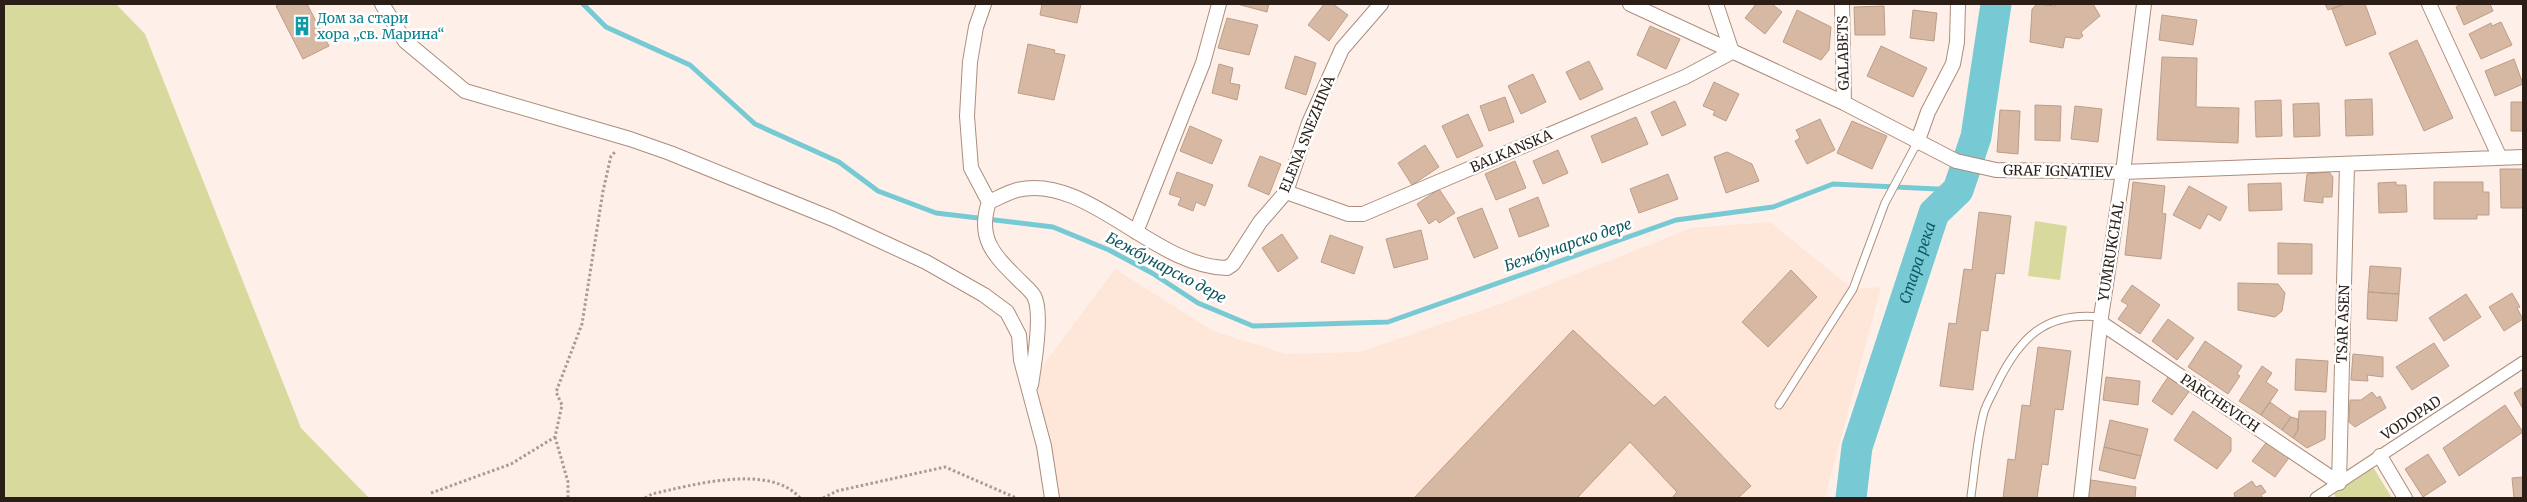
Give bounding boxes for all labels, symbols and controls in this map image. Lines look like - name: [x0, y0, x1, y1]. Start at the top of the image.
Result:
- place label: Дом за стари хора „св. Марина“: [317, 9, 445, 43]
- building icon: Дом за стари хора „св. Марина“: [291, 15, 313, 37]
- street label: GALABETS: [1833, 15, 1853, 91]
- street label: ELENA SNEZHINA: [1275, 73, 1339, 195]
- street label: BALKANSKA: [1467, 126, 1555, 176]
- street label: GRAF IGNATIEV: [2003, 161, 2114, 181]
- street label: YUMRUKCHAL: [2094, 199, 2128, 304]
- water label: Бежбунарско дере: [1502, 214, 1634, 275]
- water label: Стара река: [1895, 219, 1939, 306]
- water label: Бежбунарско дере: [1103, 228, 1230, 307]
- street label: TSAR ASEN: [2333, 284, 2353, 364]
- street label: PARCHEVICH: [2177, 370, 2263, 436]
- street label: VODOPAD: [2377, 392, 2445, 445]

